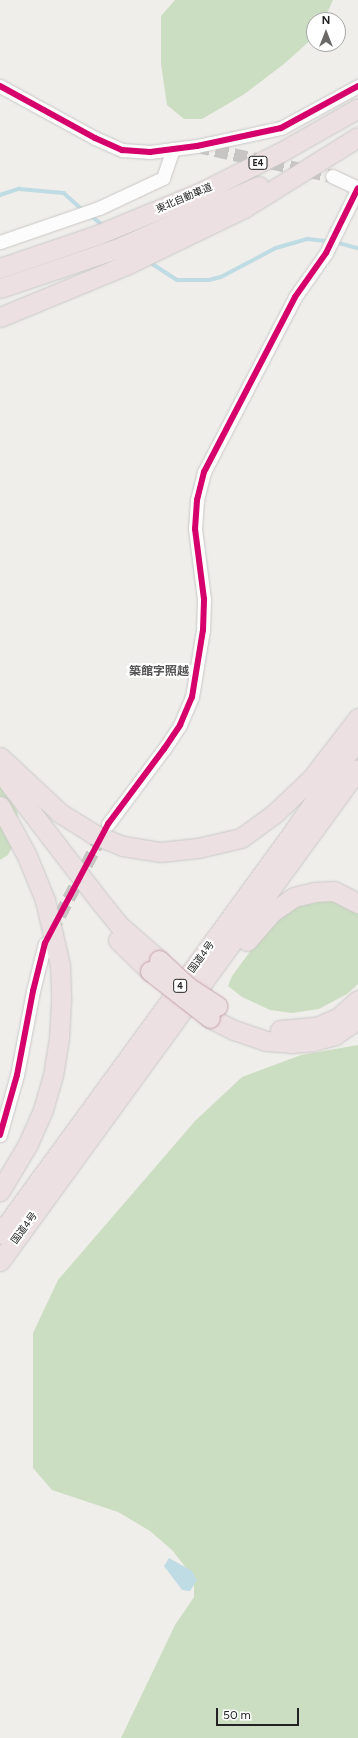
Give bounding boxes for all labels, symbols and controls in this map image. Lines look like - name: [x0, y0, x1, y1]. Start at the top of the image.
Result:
- north arrow: [306, 12, 346, 52]
- text: N: [322, 14, 330, 27]
- road number: E4: [248, 156, 268, 170]
- street label: 東北自動車道: [154, 181, 214, 215]
- district label: 築館字照越: [129, 665, 189, 679]
- street label: 国道4号: [186, 939, 216, 975]
- road number: 4: [173, 979, 187, 993]
- street label: 国道4号: [9, 1210, 39, 1246]
- scale bar: [218, 1700, 301, 1726]
- text: 50 m: [223, 1708, 251, 1722]

